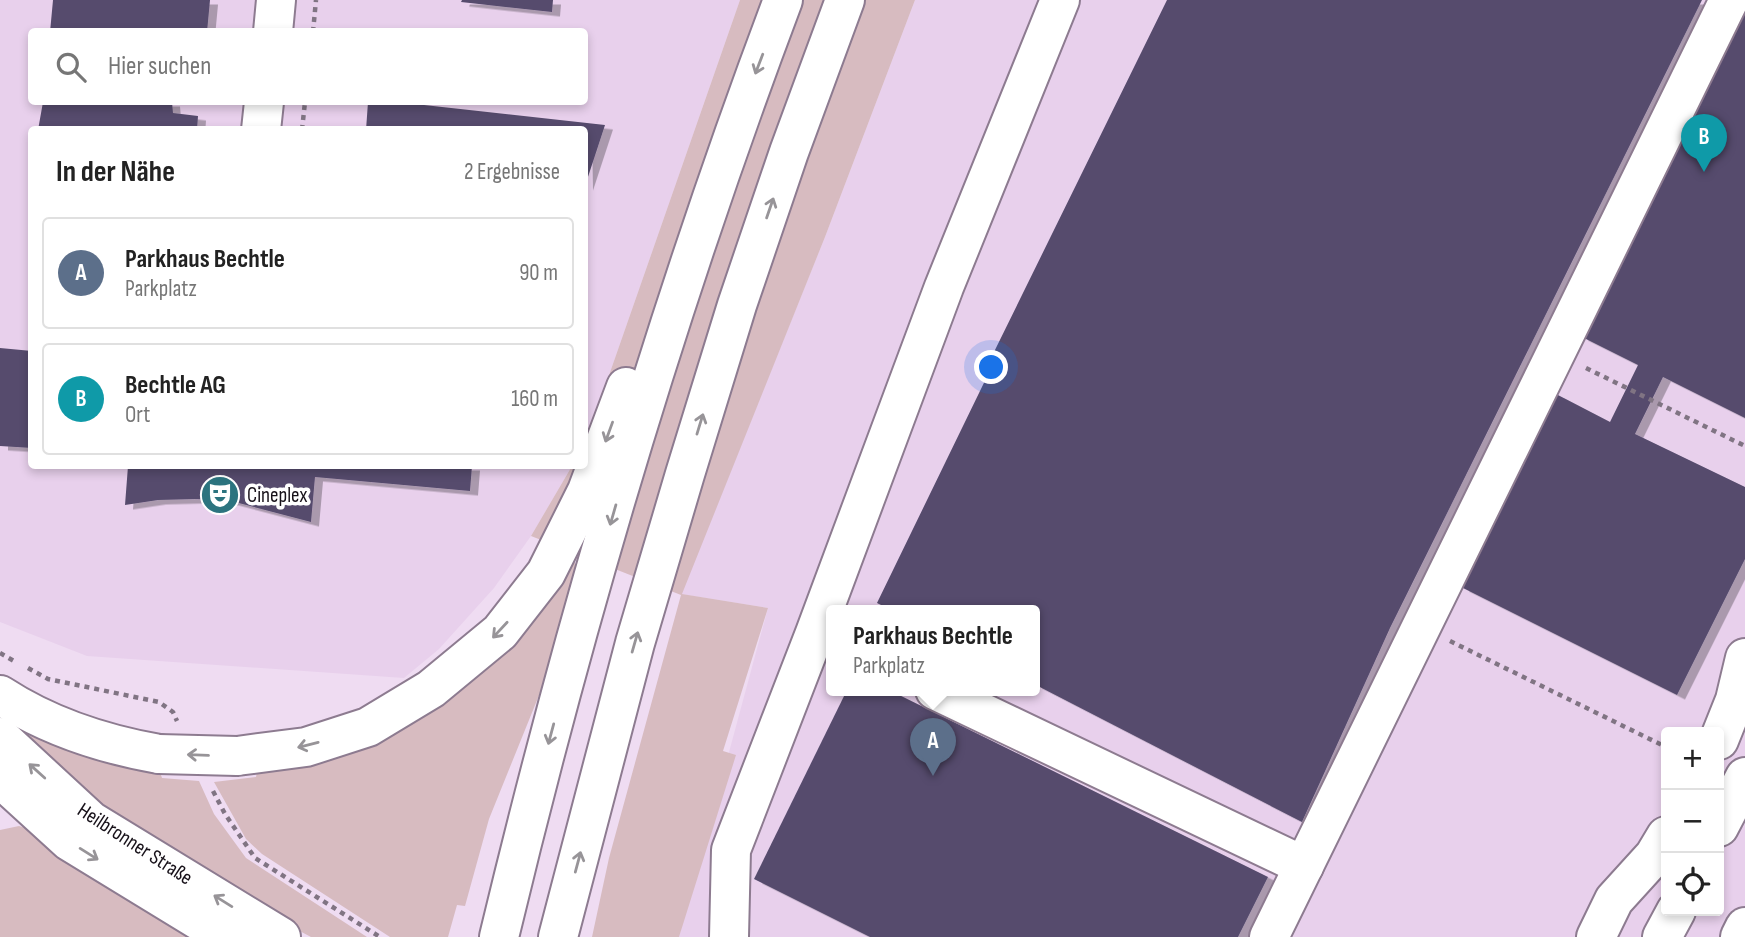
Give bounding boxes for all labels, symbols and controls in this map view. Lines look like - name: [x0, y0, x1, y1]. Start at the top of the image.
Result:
- search box: [28, 28, 588, 105]
- icon: search: [52, 48, 90, 86]
- text: Hier suchen: [108, 51, 211, 82]
- one-way arrow: [752, 52, 765, 74]
- pin: B: [1681, 114, 1727, 172]
- text: In der Nähe: [56, 154, 175, 190]
- text: 2 Ergebnisse: [464, 158, 560, 186]
- one-way arrow: [765, 197, 777, 219]
- text: Parkhaus Bechtle: [125, 244, 285, 275]
- text: A: [76, 259, 86, 287]
- text: 90 m: [519, 259, 558, 287]
- text: Parkplatz: [125, 275, 197, 303]
- your location: [974, 350, 1008, 384]
- text: Bechtle AG: [125, 370, 226, 401]
- text: B: [76, 385, 86, 413]
- text: 160 m: [511, 385, 558, 413]
- text: Ort: [125, 401, 150, 429]
- one-way arrow: [695, 413, 708, 435]
- one-way arrow: [602, 421, 614, 443]
- theatre icon: Cineplex: [199, 474, 241, 516]
- place label: Cineplex: [247, 483, 307, 508]
- one-way arrow: [605, 504, 618, 526]
- popup: [826, 605, 1040, 696]
- one-way arrow: [492, 621, 509, 638]
- text: Parkhaus Bechtle: [853, 621, 1013, 652]
- one-way arrow: [630, 631, 643, 653]
- text: Parkplatz: [853, 652, 925, 680]
- pin: A: [910, 718, 956, 776]
- one-way arrow: [544, 722, 557, 745]
- map controls: [1661, 727, 1724, 916]
- button: +: [1661, 727, 1724, 790]
- one-way arrow: [297, 739, 320, 752]
- one-way arrow: [187, 748, 210, 761]
- one-way arrow: [28, 763, 46, 779]
- button: −: [1661, 790, 1724, 853]
- street label: Heilbronner Straße: [73, 797, 197, 891]
- one-way arrow: [79, 847, 99, 861]
- one-way arrow: [572, 851, 585, 873]
- button: locate: [1661, 853, 1724, 916]
- one-way arrow: [213, 894, 233, 908]

